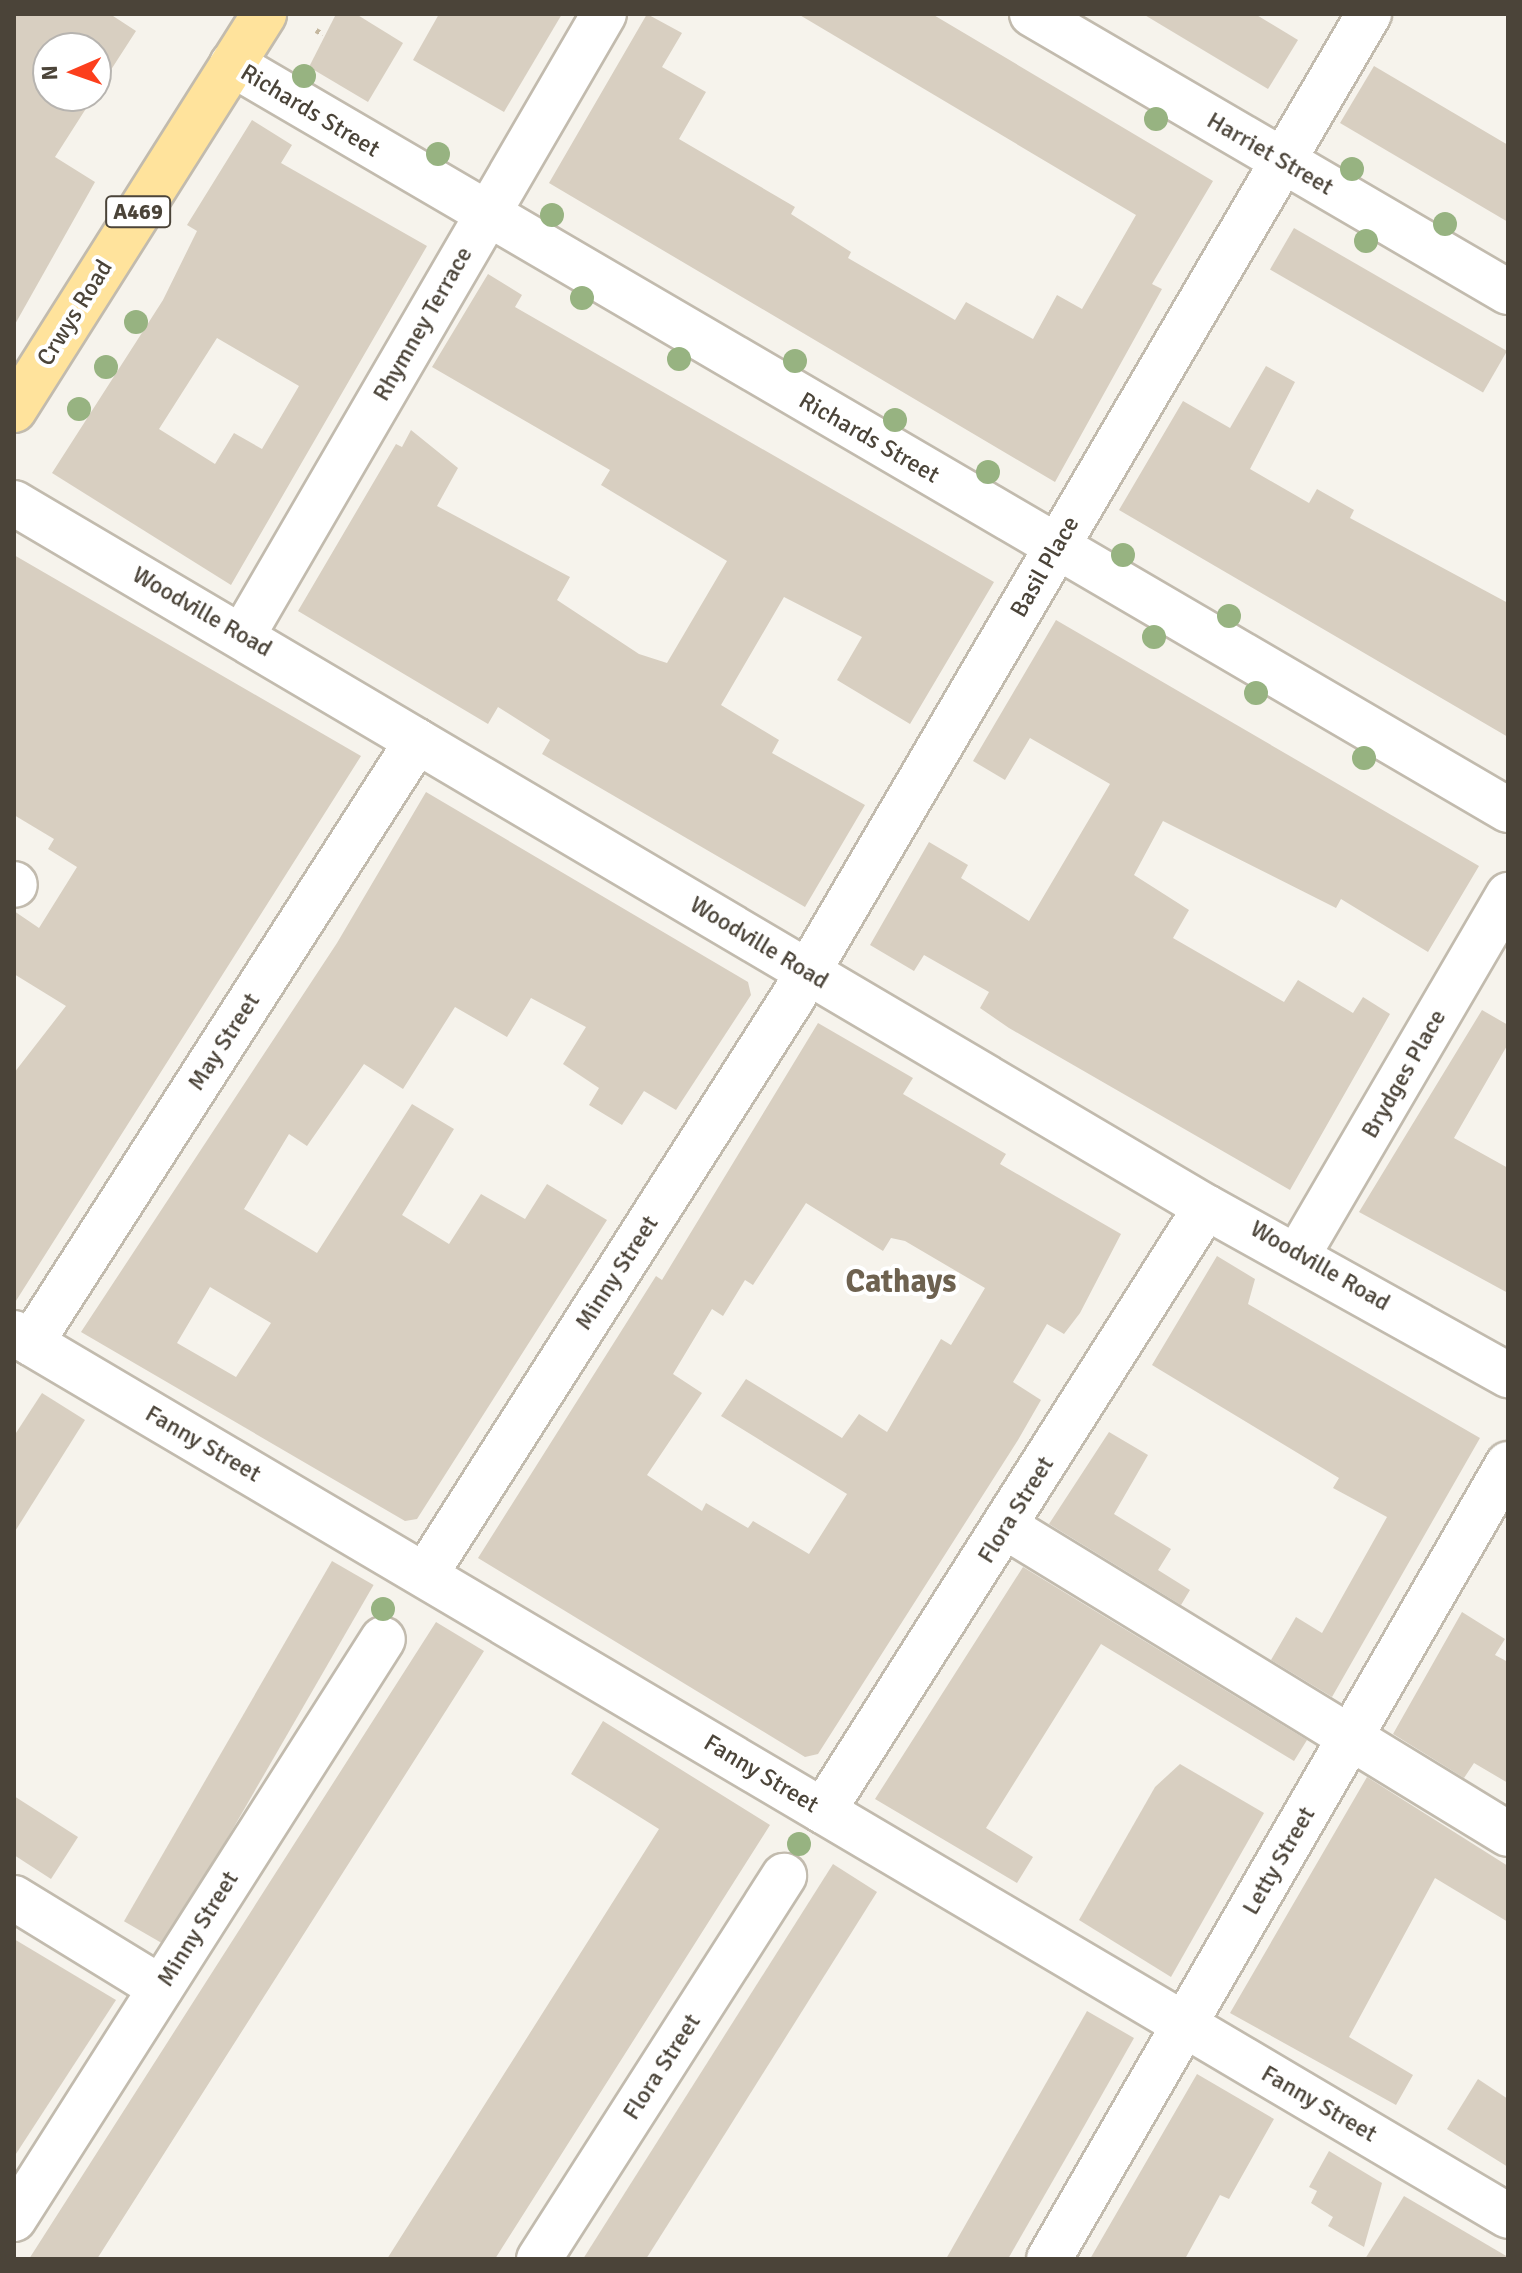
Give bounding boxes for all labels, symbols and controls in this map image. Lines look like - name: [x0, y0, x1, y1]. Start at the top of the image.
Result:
- north arrow: [32, 32, 112, 112]
- street label: Richards Street: [235, 58, 385, 164]
- text: N: [36, 65, 63, 81]
- street label: Harriet Street: [1202, 106, 1338, 202]
- road number: A469: [104, 194, 172, 230]
- street label: Rhymney Terrace: [367, 242, 479, 406]
- street label: Crwys Road: [31, 255, 119, 371]
- street label: Richards Street: [794, 386, 944, 490]
- street label: Basil Place: [1005, 511, 1085, 623]
- street label: Woodville Road: [127, 560, 277, 664]
- street label: Woodville Road: [685, 890, 833, 996]
- street label: May Street: [182, 988, 266, 1096]
- street label: Brydges Place: [1356, 1005, 1452, 1143]
- street label: Minny Street: [569, 1210, 665, 1336]
- street label: Woodville Road: [1245, 1214, 1395, 1318]
- district label: Cathays: [845, 1263, 957, 1301]
- street label: Fanny Street: [140, 1399, 266, 1489]
- street label: Flora Street: [972, 1451, 1060, 1569]
- street label: Fanny Street: [698, 1729, 824, 1819]
- street label: Letty Street: [1237, 1802, 1321, 1920]
- street label: Minny Street: [151, 1866, 245, 1992]
- street label: Flora Street: [617, 2009, 707, 2125]
- street label: Fanny Street: [1256, 2059, 1382, 2149]

